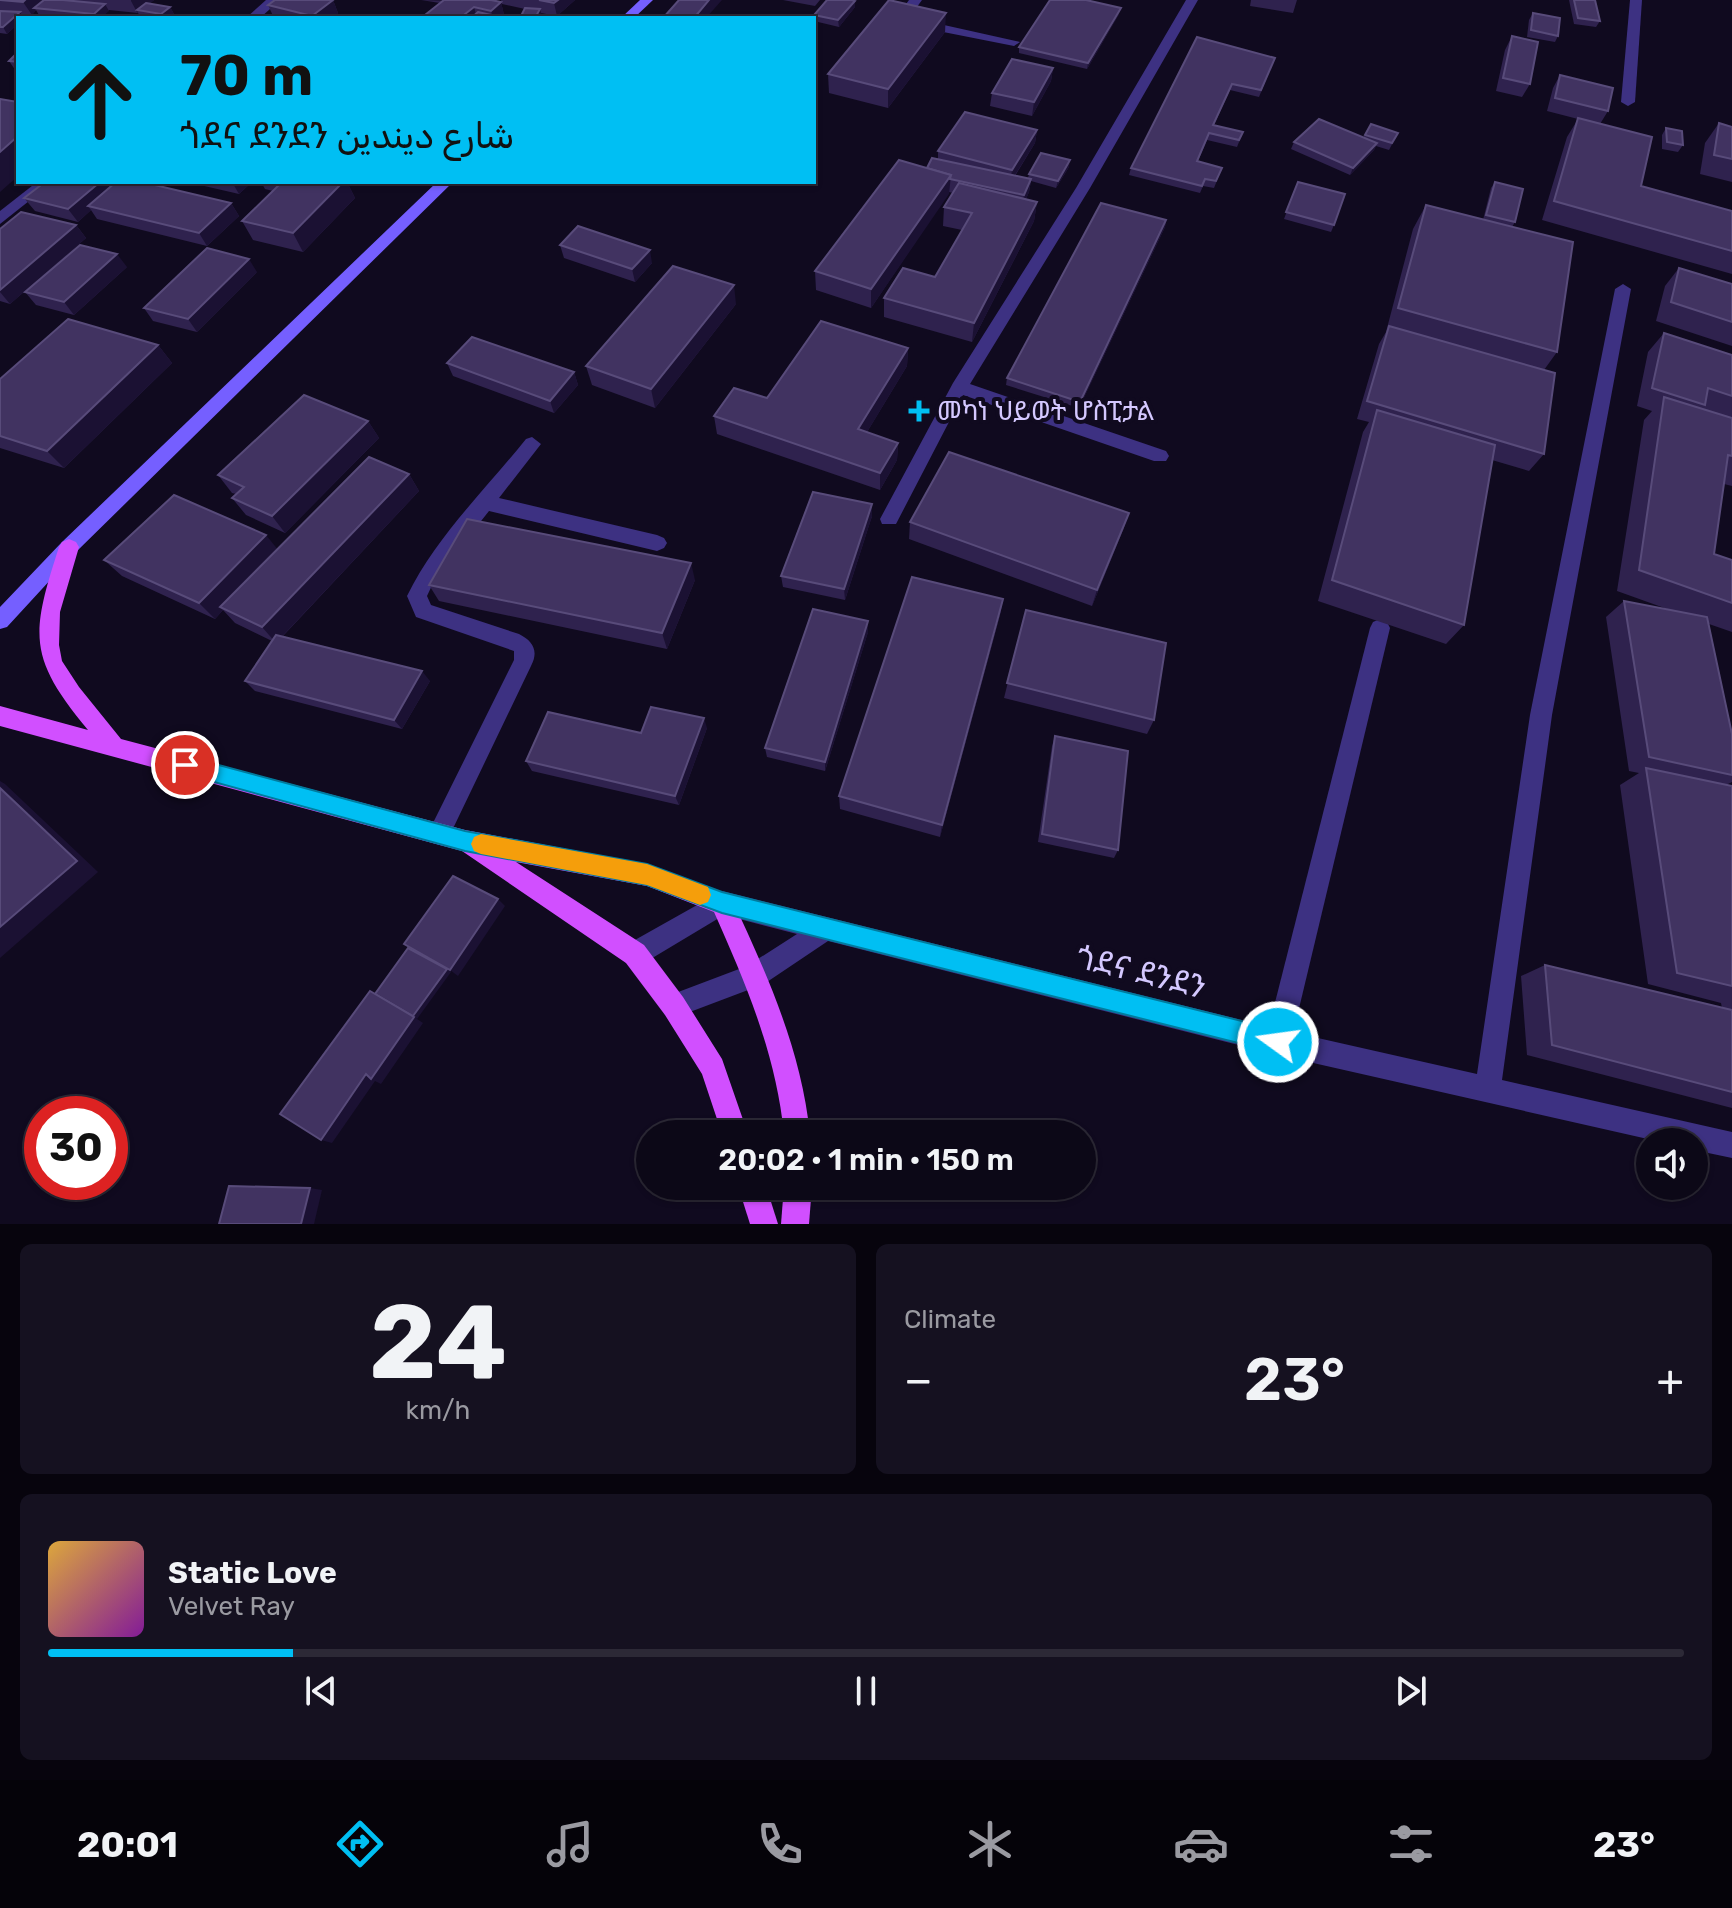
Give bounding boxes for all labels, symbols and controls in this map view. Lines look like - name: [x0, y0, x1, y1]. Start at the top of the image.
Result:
- text: 70 m: [180, 43, 313, 109]
- icon: ahead: [48, 48, 152, 152]
- text: ጎደና ደንደን شارع ديندين: [180, 114, 515, 157]
- place label: መካነ ህይወት ሆስፒታል: [937, 396, 1154, 427]
- marker: መካነ ህይወት ሆስፒታል: [908, 400, 930, 422]
- pin: [151, 731, 219, 799]
- icon: arrive: [163, 743, 207, 787]
- street label: ጎደና ደንደን: [1073, 938, 1209, 1006]
- position arrow: [1236, 1000, 1320, 1084]
- speed limit sign: 30: [24, 1096, 128, 1200]
- map controls: [1636, 1128, 1708, 1200]
- button: sound: [1636, 1128, 1708, 1200]
- text: 20:02 · 1 min · 150 m: [718, 1142, 1014, 1178]
- text: 24: [369, 1281, 507, 1404]
- text: Climate: [904, 1304, 996, 1335]
- text: 23°: [1244, 1344, 1345, 1415]
- text: −: [904, 1354, 933, 1406]
- text: +: [1657, 1354, 1684, 1406]
- text: km/h: [406, 1395, 470, 1426]
- text: Static Love: [168, 1555, 337, 1591]
- text: Velvet Ray: [168, 1591, 295, 1622]
- icon: previous: [299, 1669, 343, 1713]
- icon: pause: [844, 1669, 888, 1713]
- icon: next: [1389, 1669, 1433, 1713]
- icon: directions: [332, 1816, 388, 1872]
- icon: music: [542, 1816, 598, 1872]
- icon: phone: [752, 1816, 808, 1872]
- icon: climate: [962, 1816, 1018, 1872]
- icon: car: [1173, 1816, 1229, 1872]
- icon: filters: [1383, 1816, 1439, 1872]
- text: 20:01: [77, 1823, 178, 1866]
- text: 23°: [1593, 1823, 1655, 1866]

